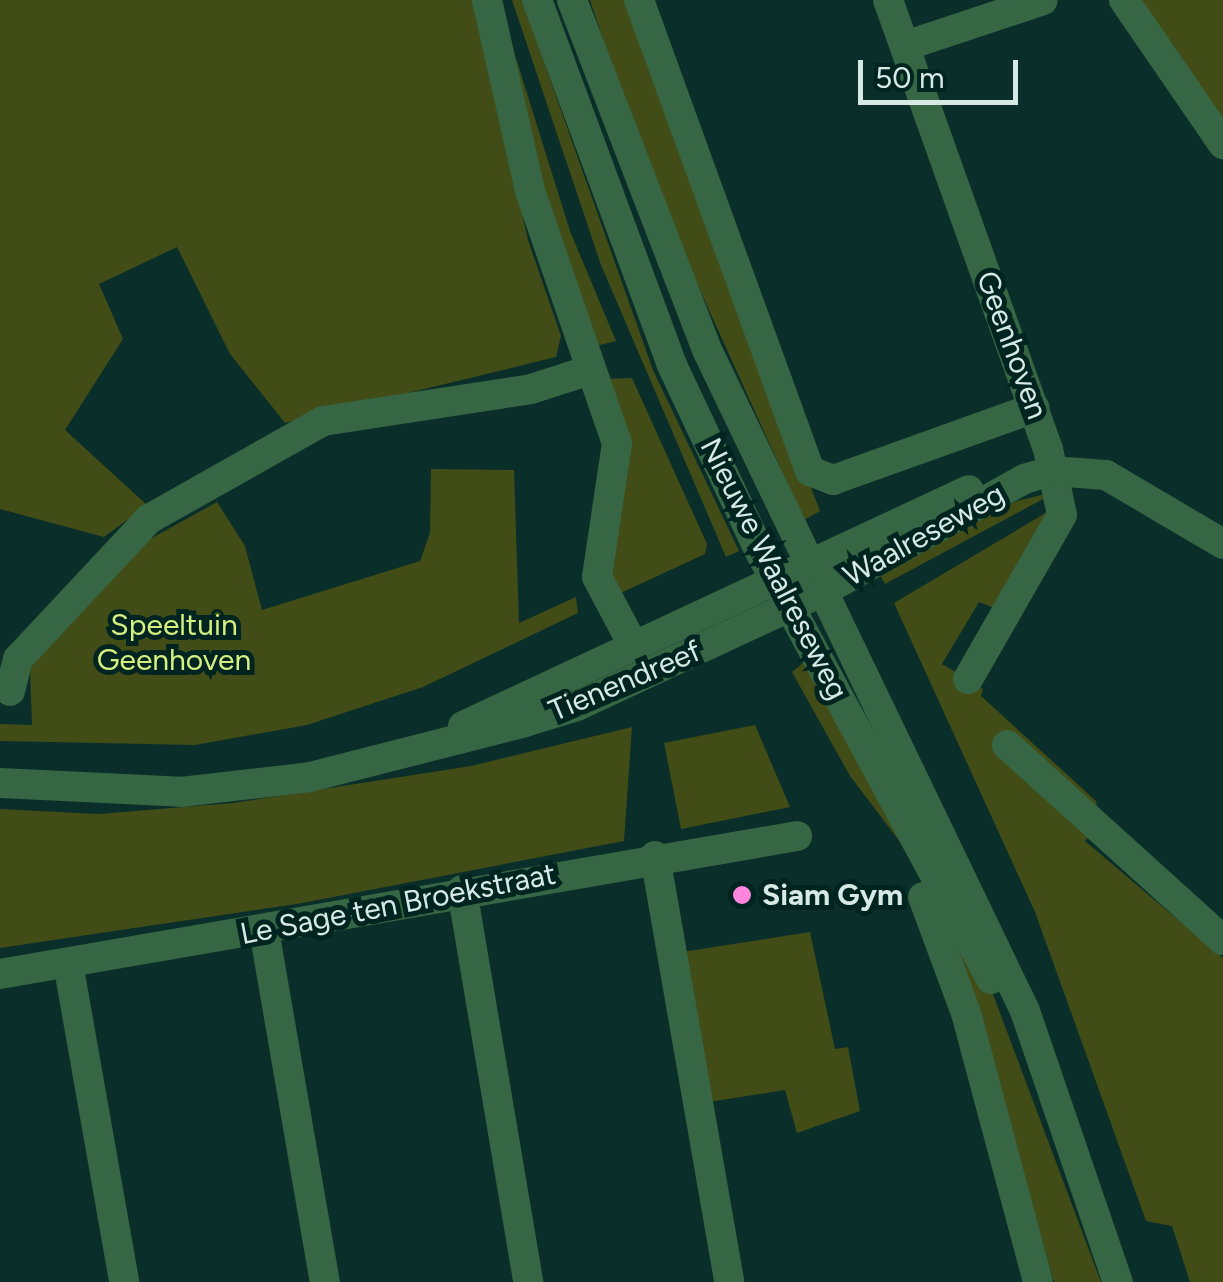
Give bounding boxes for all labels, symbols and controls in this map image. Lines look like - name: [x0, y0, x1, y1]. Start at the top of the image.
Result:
- scale bar: [863, 40, 1023, 102]
- text: 50 m: [875, 59, 944, 96]
- street label: Geenhoven: [969, 266, 1055, 424]
- street label: Nieuwe Waalreseweg: [692, 432, 856, 706]
- street label: Waalreseweg: [837, 476, 1011, 594]
- park label: Speeltuin Geenhoven: [97, 607, 251, 678]
- street label: Tienendreef: [544, 633, 706, 729]
- street label: Le Sage ten Broekstraat: [237, 856, 559, 952]
- place label: Siam Gym: [762, 877, 903, 913]
- marker: Siam Gym: [731, 884, 753, 906]

